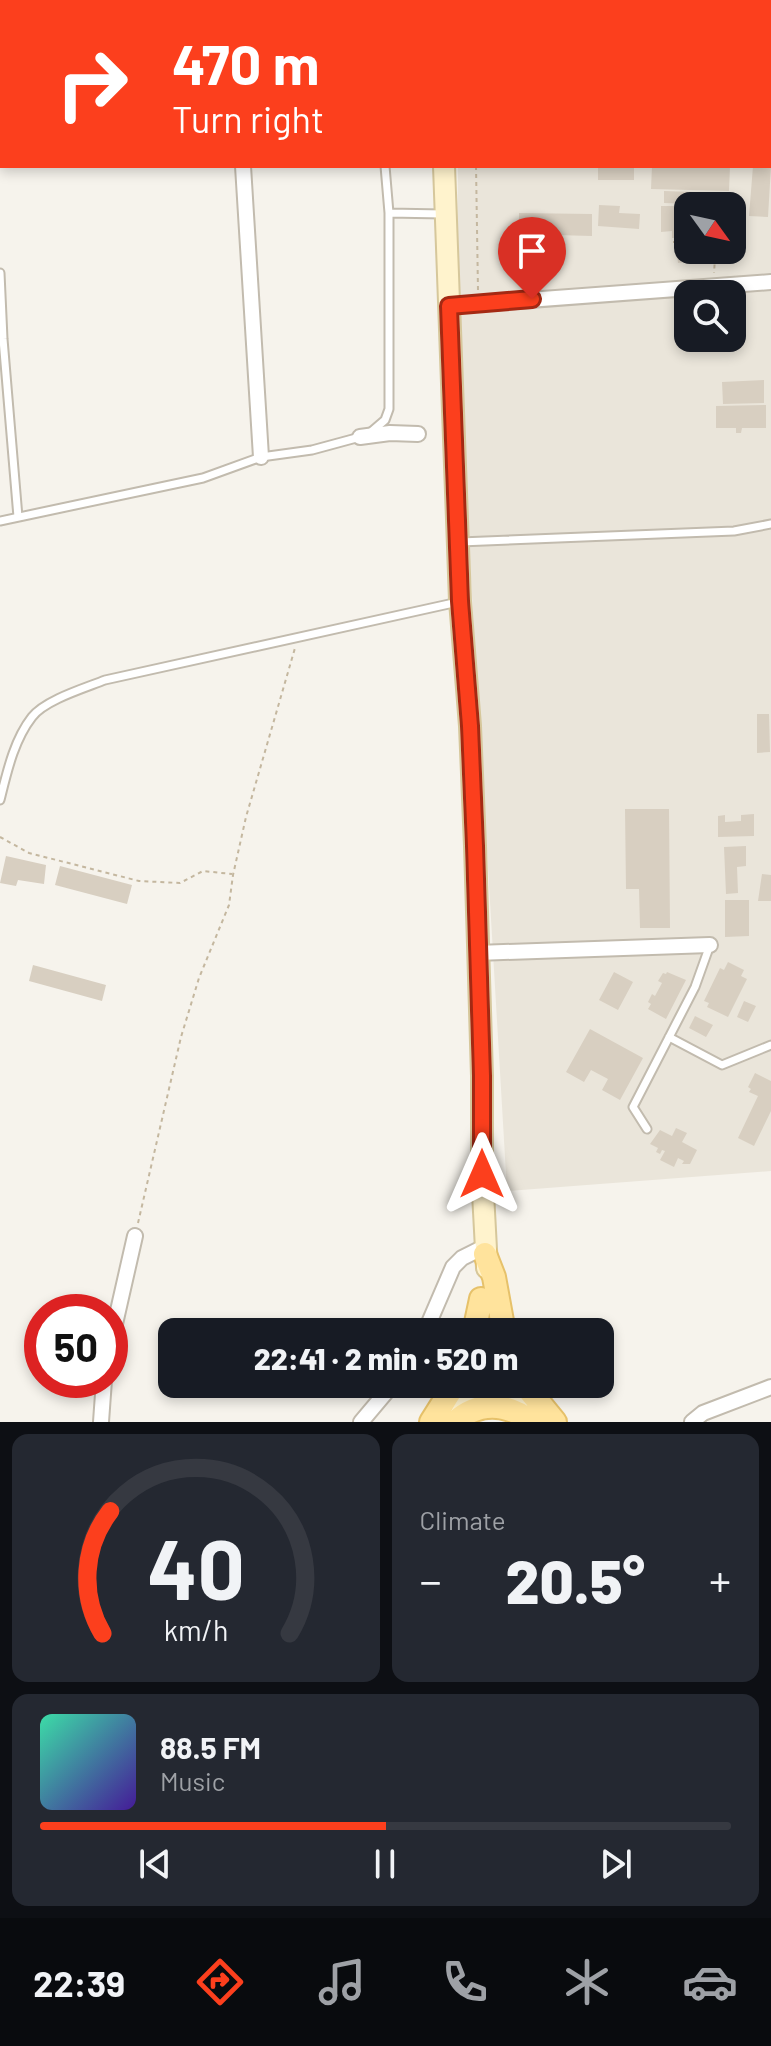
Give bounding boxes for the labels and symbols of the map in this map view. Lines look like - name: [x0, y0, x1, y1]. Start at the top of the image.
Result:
- north arrow: [674, 192, 746, 264]
- pin: [498, 217, 566, 299]
- position arrow: [440, 1132, 524, 1216]
- speed limit sign: 50: [24, 1294, 128, 1398]

